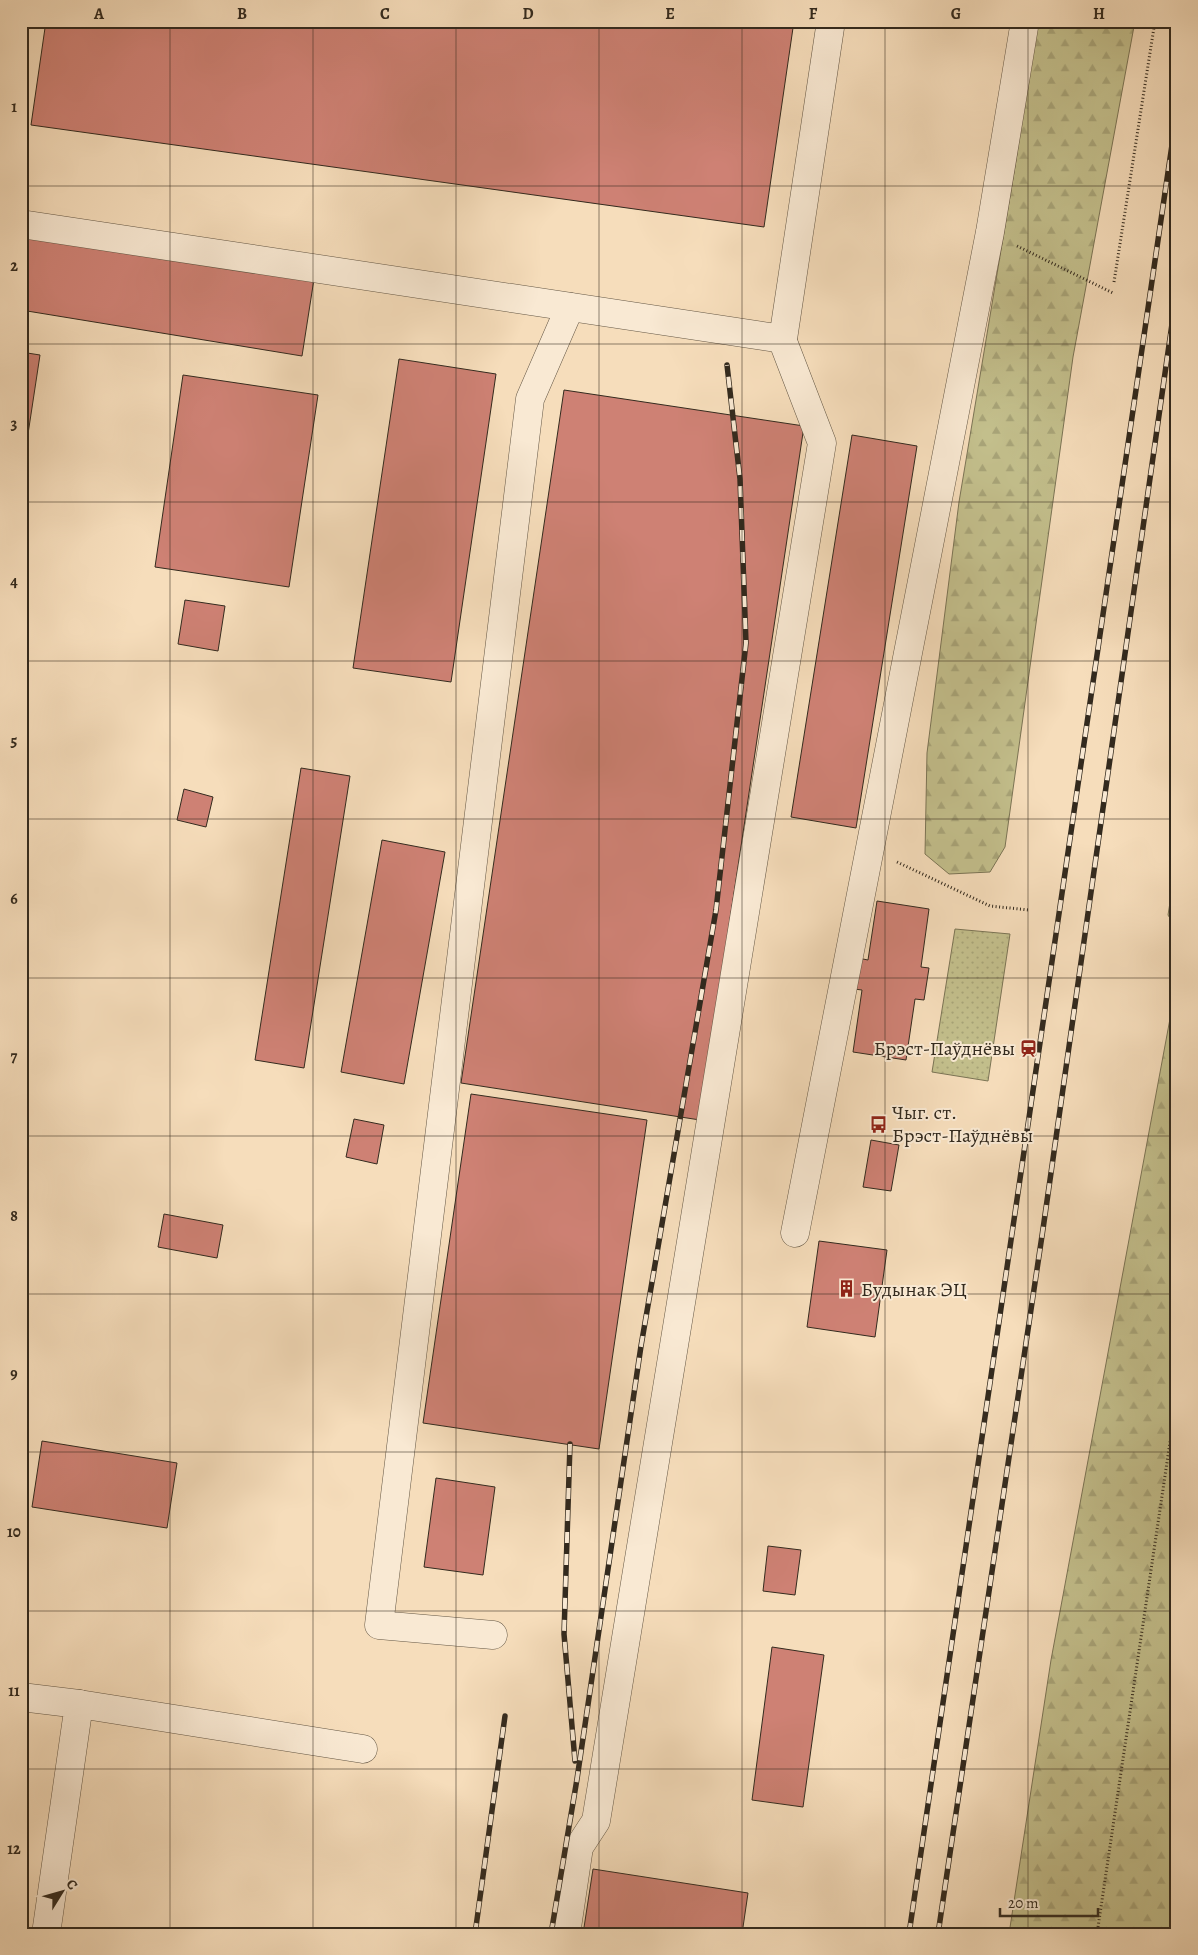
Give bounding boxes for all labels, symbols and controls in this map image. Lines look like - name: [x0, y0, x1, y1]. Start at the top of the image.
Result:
- text: A: [93, 3, 105, 25]
- text: B: [237, 3, 247, 25]
- text: C: [380, 3, 390, 25]
- text: D: [522, 3, 534, 25]
- text: E: [665, 3, 675, 25]
- text: F: [809, 3, 818, 25]
- text: G: [951, 3, 961, 25]
- text: H: [1093, 3, 1105, 25]
- text: 1: [11, 96, 17, 118]
- text: 2: [10, 255, 18, 277]
- text: 3: [11, 413, 18, 435]
- text: 4: [10, 571, 18, 593]
- text: 5: [11, 730, 18, 752]
- text: 6: [10, 888, 18, 910]
- place label: Брэст-Паўднёвы: [874, 1035, 1015, 1062]
- station icon: Брэст-Паўднёвы: [1019, 1038, 1039, 1058]
- text: 7: [11, 1046, 18, 1068]
- place label: Чыг. ст. Брэст-Паўднёвы: [892, 1099, 1033, 1149]
- bus stop icon: Чыг. ст. Брэст-Паўднёвы: [868, 1114, 888, 1134]
- text: 8: [10, 1205, 18, 1227]
- place label: Будынак ЭЦ: [861, 1276, 967, 1303]
- building icon: Будынак ЭЦ: [837, 1279, 857, 1299]
- text: 9: [10, 1363, 18, 1385]
- text: 10: [7, 1521, 21, 1543]
- text: 11: [8, 1680, 20, 1702]
- text: 12: [7, 1838, 21, 1860]
- north arrow: [38, 1868, 88, 1918]
- text: С: [62, 1875, 82, 1894]
- scale bar: [1000, 1885, 1098, 1917]
- text: 20 m: [1008, 1893, 1039, 1913]

